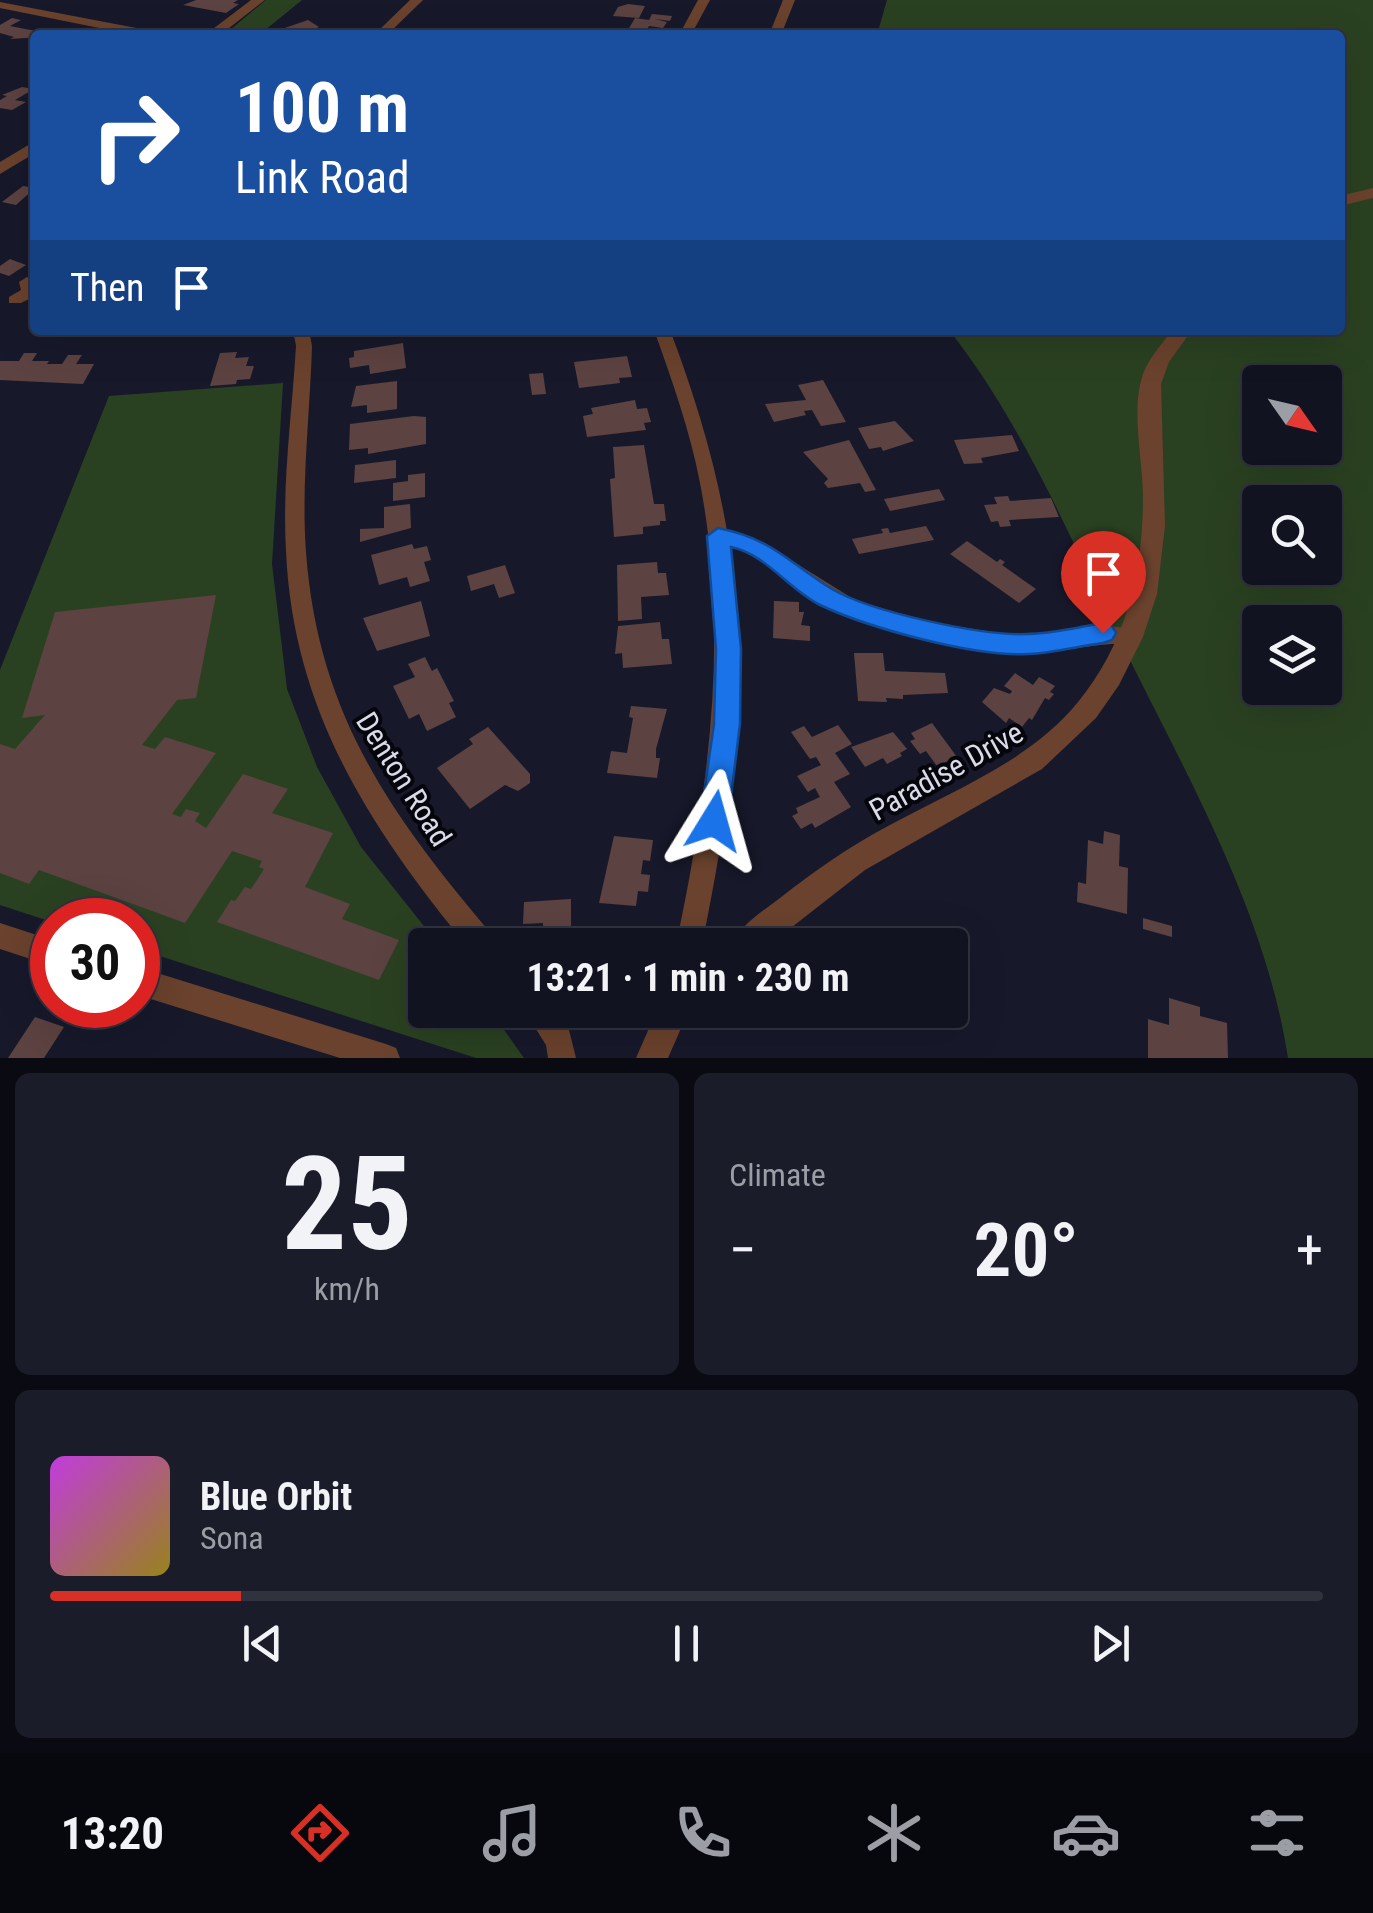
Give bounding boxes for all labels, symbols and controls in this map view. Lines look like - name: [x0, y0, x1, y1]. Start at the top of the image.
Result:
- text: 100 m: [235, 67, 409, 149]
- icon: right: [70, 70, 200, 200]
- text: Link Road: [235, 151, 410, 204]
- icon: arrive: [164, 260, 219, 315]
- text: Then: [70, 266, 144, 310]
- north arrow: [1242, 365, 1342, 465]
- map controls: [1242, 365, 1342, 705]
- button: search: [1242, 485, 1342, 585]
- pin: [1061, 531, 1146, 634]
- icon: arrive: [1076, 546, 1131, 601]
- button: layers: [1242, 605, 1342, 705]
- street label: Denton Road: [349, 706, 459, 852]
- street label: Paradise Drive: [863, 714, 1029, 828]
- position arrow: [662, 769, 766, 873]
- speed limit sign: 30: [30, 898, 160, 1028]
- text: 13:21 · 1 min · 230 m: [527, 956, 849, 1000]
- text: 25: [281, 1128, 413, 1281]
- text: Climate: [729, 1156, 826, 1194]
- text: 20°: [974, 1206, 1079, 1294]
- text: −: [729, 1218, 757, 1282]
- text: +: [1296, 1218, 1323, 1282]
- text: km/h: [314, 1270, 380, 1308]
- text: Blue Orbit: [200, 1475, 352, 1519]
- text: Sona: [200, 1519, 263, 1557]
- icon: previous: [235, 1616, 290, 1671]
- icon: pause: [659, 1616, 714, 1671]
- icon: next: [1083, 1616, 1138, 1671]
- icon: directions: [285, 1798, 355, 1868]
- icon: music: [477, 1798, 547, 1868]
- icon: phone: [668, 1798, 738, 1868]
- icon: climate: [859, 1798, 929, 1868]
- icon: car: [1051, 1798, 1121, 1868]
- icon: filters: [1242, 1798, 1312, 1868]
- text: 13:20: [61, 1807, 164, 1860]

